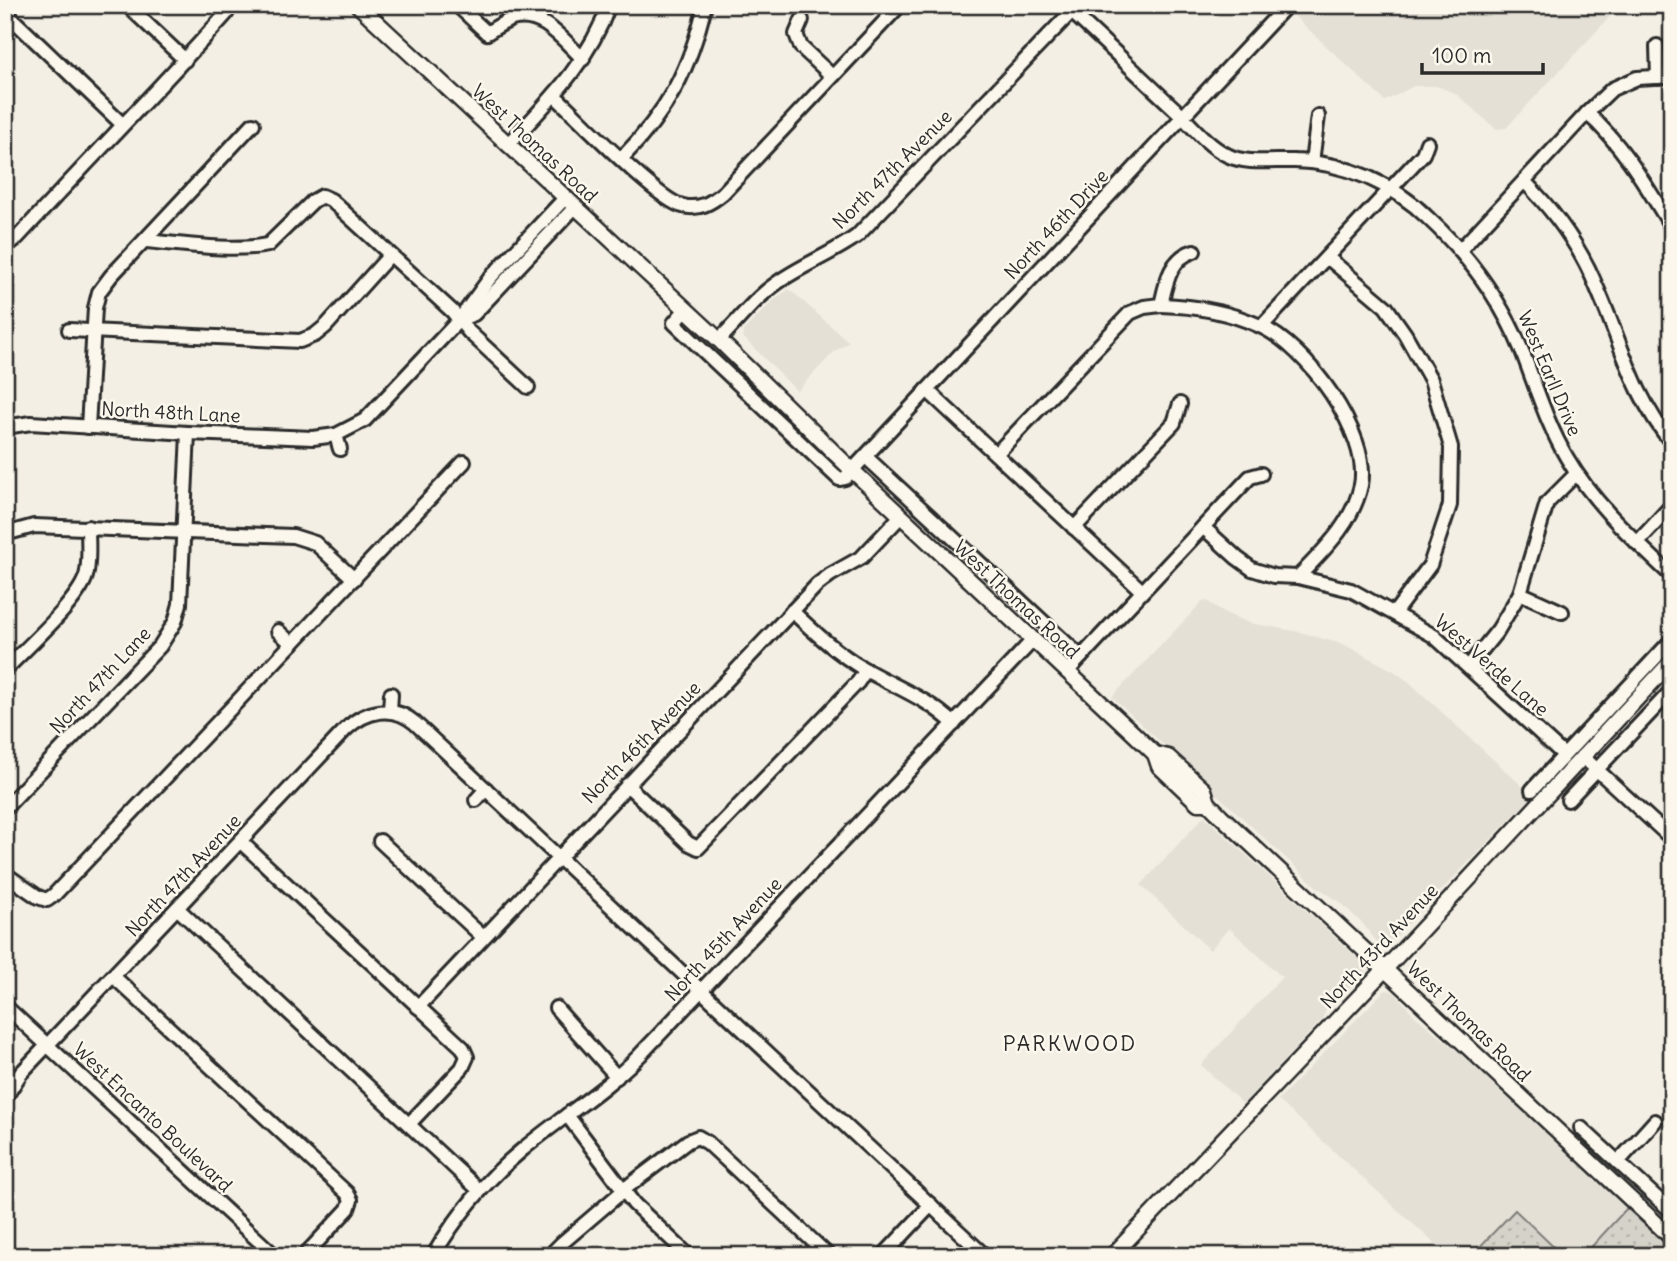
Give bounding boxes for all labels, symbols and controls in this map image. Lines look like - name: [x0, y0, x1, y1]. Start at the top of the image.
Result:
- scale bar: [1422, 32, 1542, 76]
- text: 100 m: [1432, 42, 1491, 69]
- street label: West Thomas Road: [467, 79, 603, 207]
- street label: North 47th Avenue: [827, 104, 957, 234]
- street label: North 46th Drive: [999, 164, 1113, 284]
- street label: West Earll Drive: [1513, 307, 1587, 439]
- street label: North 48th Lane: [101, 396, 241, 428]
- street label: West Thomas Road: [949, 535, 1085, 663]
- street label: West Verde Lane: [1430, 609, 1554, 721]
- street label: North 47th Lane: [44, 622, 156, 738]
- street label: North 46th Avenue: [577, 676, 705, 808]
- street label: North 47th Avenue: [120, 809, 246, 941]
- street label: North 45th Avenue: [659, 872, 787, 1006]
- street label: North 43rd Avenue: [1315, 879, 1443, 1013]
- street label: West Thomas Road: [1402, 956, 1536, 1086]
- district label: PARKWOOD: [1003, 1030, 1137, 1057]
- street label: West Encanto Boulevard: [69, 1037, 237, 1197]

